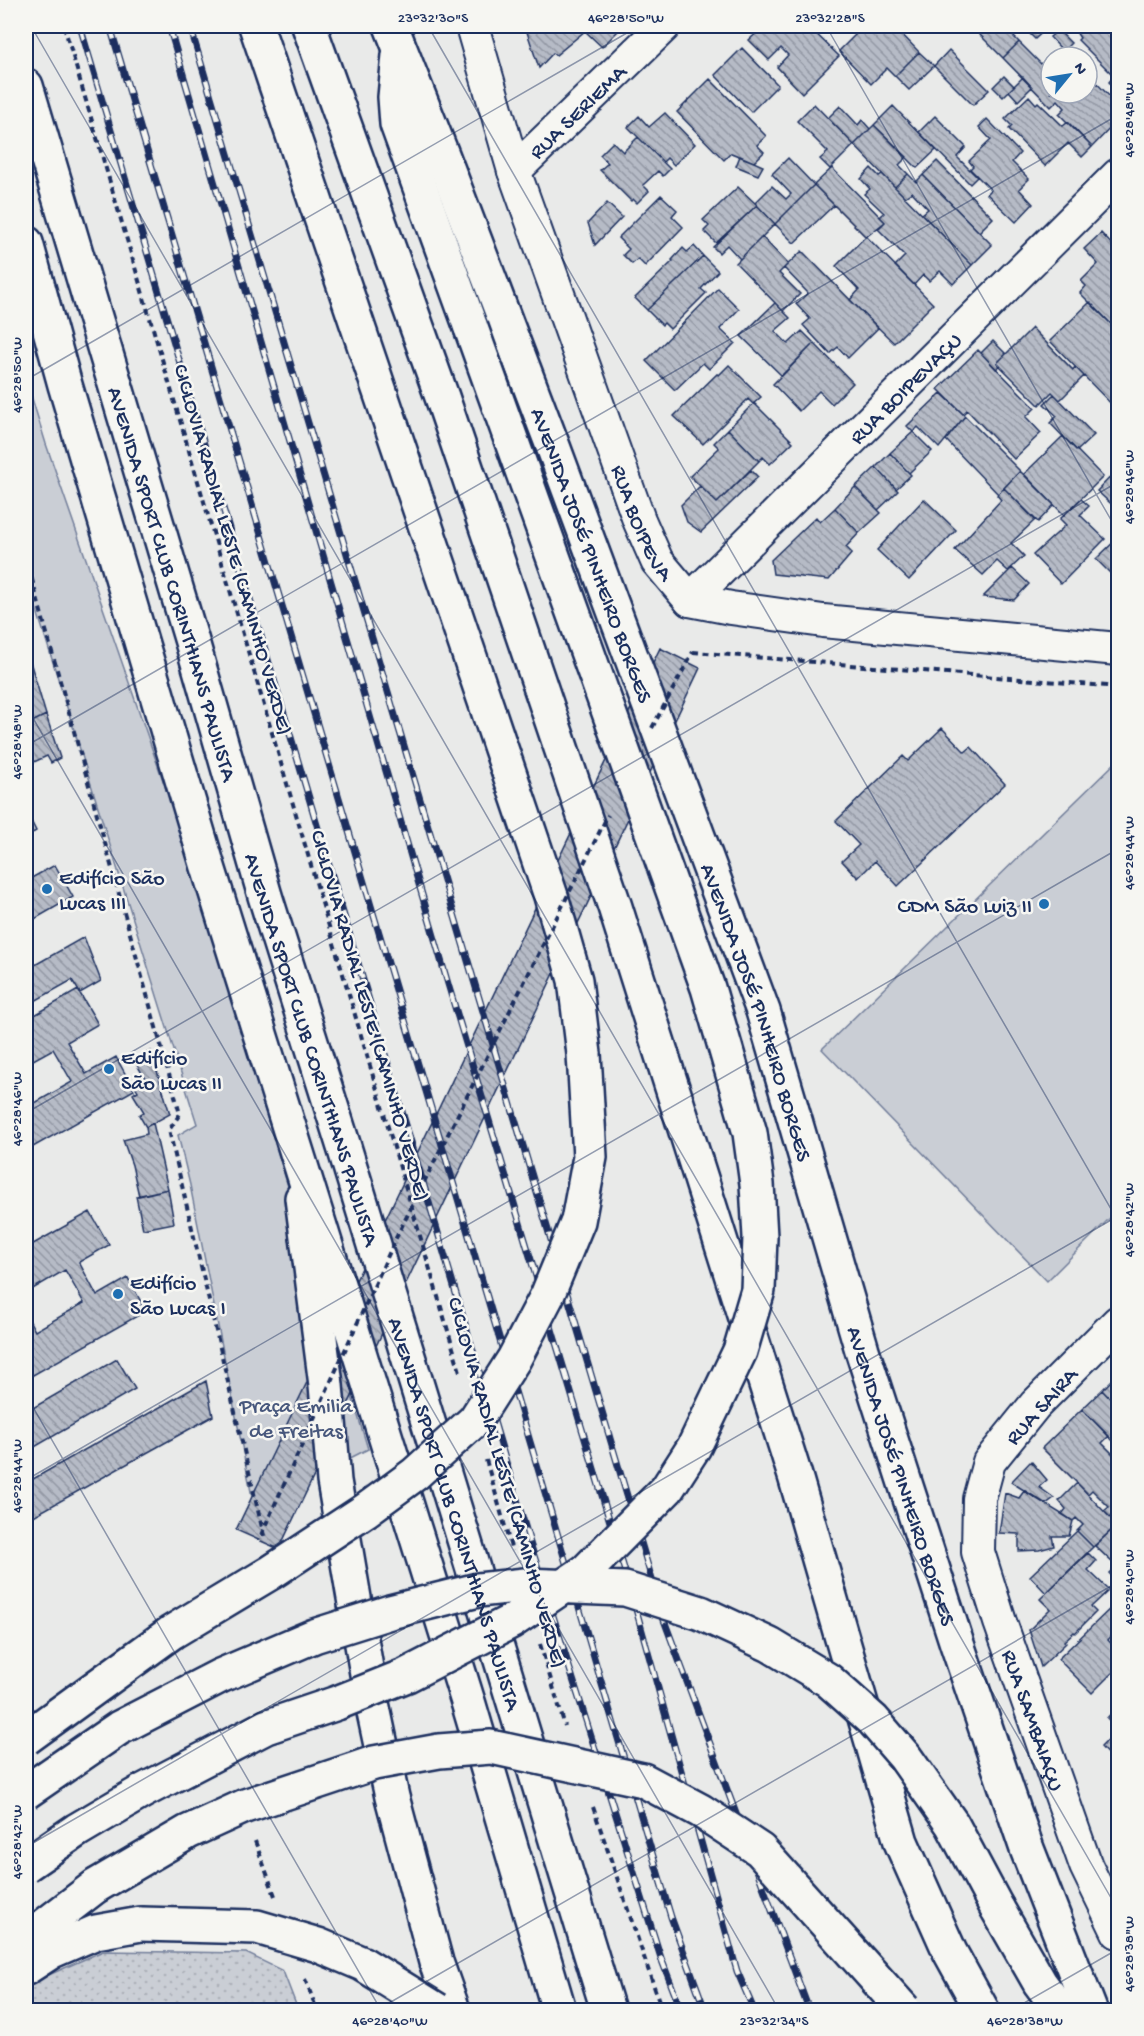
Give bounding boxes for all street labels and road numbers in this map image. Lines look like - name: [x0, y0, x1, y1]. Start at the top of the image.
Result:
- street label: RUA SERIEMA: [525, 60, 634, 166]
- street label: RUA BOIPEVAÇU: [845, 329, 969, 451]
- street label: CICLOVIA RADIAL LESTE (CAMINHO VERDE): [166, 362, 297, 739]
- street label: AVENIDA SPORT CLUB CORINTHIANS PAULISTA: [100, 385, 241, 786]
- street label: AVENIDA JOSÉ PINHEIRO BORGES: [523, 405, 656, 708]
- street label: RUA BOIPEVA: [603, 462, 678, 588]
- street label: CICLOVIA RADIAL LESTE (CAMINHO VERDE): [303, 828, 434, 1205]
- street label: AVENIDA SPORT CLUB CORINTHIANS PAULISTA: [236, 851, 383, 1251]
- street label: AVENIDA JOSÉ PINHEIRO BORGES: [692, 861, 815, 1166]
- street label: CICLOVIA RADIAL LESTE (CAMINHO VERDE): [440, 1295, 571, 1672]
- street label: AVENIDA SPORT CLUB CORINTHIANS PAULISTA: [380, 1315, 525, 1715]
- street label: AVENIDA JOSÉ PINHEIRO BORGES: [839, 1324, 959, 1630]
- street label: RUA SAIRA: [1001, 1363, 1085, 1452]
- street label: RUA SAMBAIAÇU: [994, 1647, 1068, 1795]

